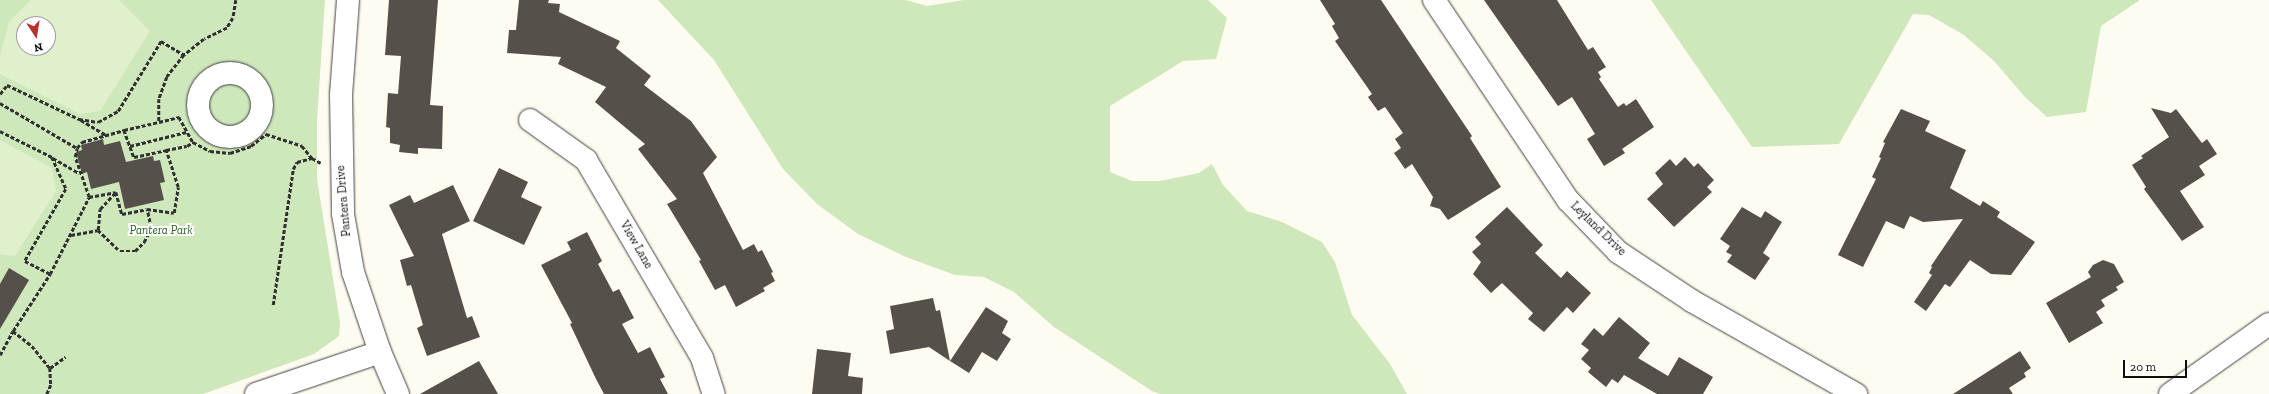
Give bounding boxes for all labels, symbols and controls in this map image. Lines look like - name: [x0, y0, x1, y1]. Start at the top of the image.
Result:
- north arrow: [16, 16, 56, 56]
- text: N: [33, 40, 44, 54]
- street label: Pantera Drive: [334, 165, 354, 237]
- street label: Leyland Drive: [1567, 199, 1629, 259]
- street label: View Lane: [616, 218, 656, 272]
- park label: Pantera Park: [129, 224, 193, 238]
- scale bar: [2125, 352, 2189, 378]
- text: 20 m: [2130, 360, 2156, 374]

